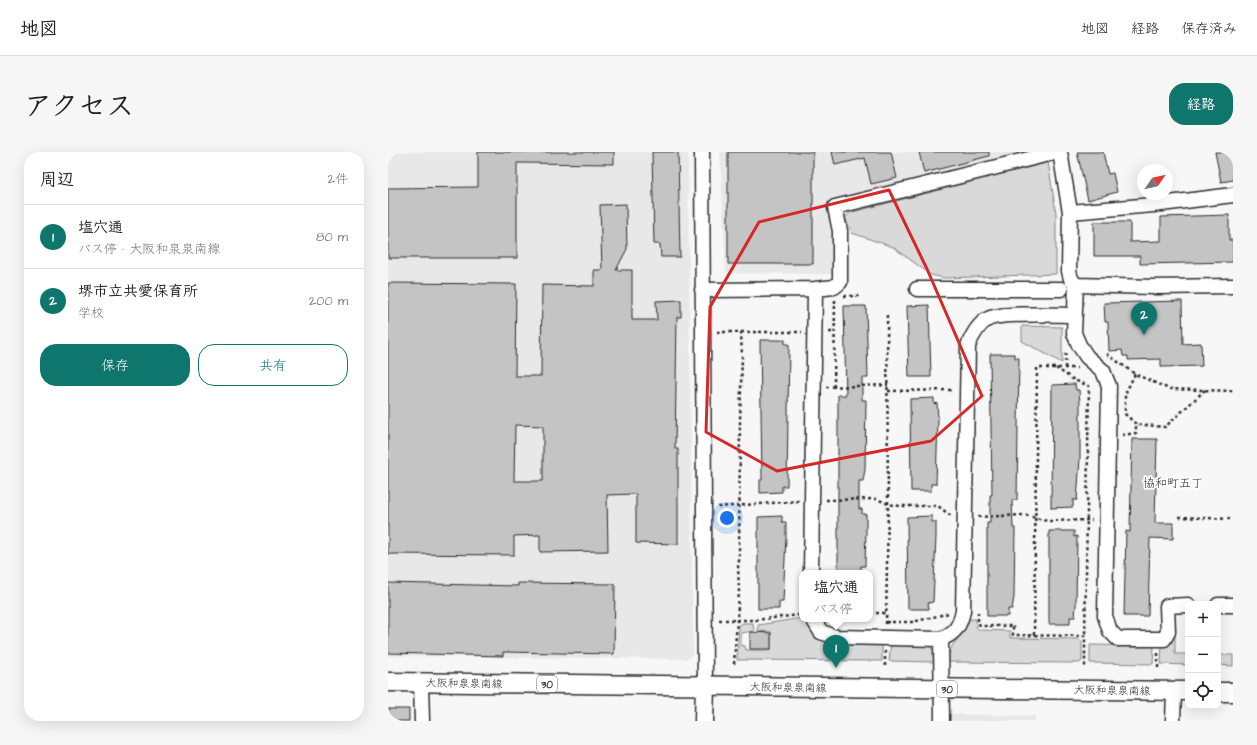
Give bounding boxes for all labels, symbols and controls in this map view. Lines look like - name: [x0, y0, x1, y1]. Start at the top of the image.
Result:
- text: 地図: [20, 16, 58, 43]
- text: 地図: [1081, 19, 1109, 39]
- text: 経路: [1131, 19, 1159, 39]
- text: 保存済み: [1181, 19, 1237, 39]
- button: 経路: [1169, 83, 1233, 125]
- text: アクセス: [24, 87, 134, 126]
- north arrow: [1137, 164, 1173, 200]
- text: 周辺: [40, 168, 74, 192]
- text: 2件: [328, 170, 348, 188]
- text: 塩穴通: [78, 217, 123, 238]
- text: 1: [52, 228, 54, 246]
- text: 80 m: [316, 228, 348, 246]
- text: バス停 · 大阪和泉泉南線: [78, 240, 220, 258]
- text: 堺市立共愛保育所: [78, 281, 198, 302]
- text: 2: [49, 292, 57, 310]
- text: 200 m: [309, 292, 348, 310]
- pin: 2: [1131, 302, 1157, 335]
- text: 学校: [78, 304, 104, 322]
- button: 保存: [40, 344, 190, 386]
- button: 共有: [198, 344, 348, 386]
- district label: 協和町五丁: [1143, 475, 1203, 492]
- your location: [717, 508, 737, 528]
- popup: [799, 570, 873, 622]
- text: 塩穴通: [813, 577, 859, 598]
- text: バス停: [813, 600, 853, 618]
- map controls: [1185, 601, 1221, 709]
- button: +: [1185, 601, 1221, 637]
- pin: 1: [823, 635, 849, 668]
- button: −: [1185, 637, 1221, 673]
- button: locate: [1185, 673, 1221, 709]
- street label: 大阪和泉泉南線: [425, 675, 503, 692]
- road number: 30: [537, 676, 557, 692]
- street label: 大阪和泉泉南線: [749, 679, 827, 696]
- road number: 30: [937, 681, 957, 697]
- street label: 大阪和泉泉南線: [1073, 682, 1151, 699]

